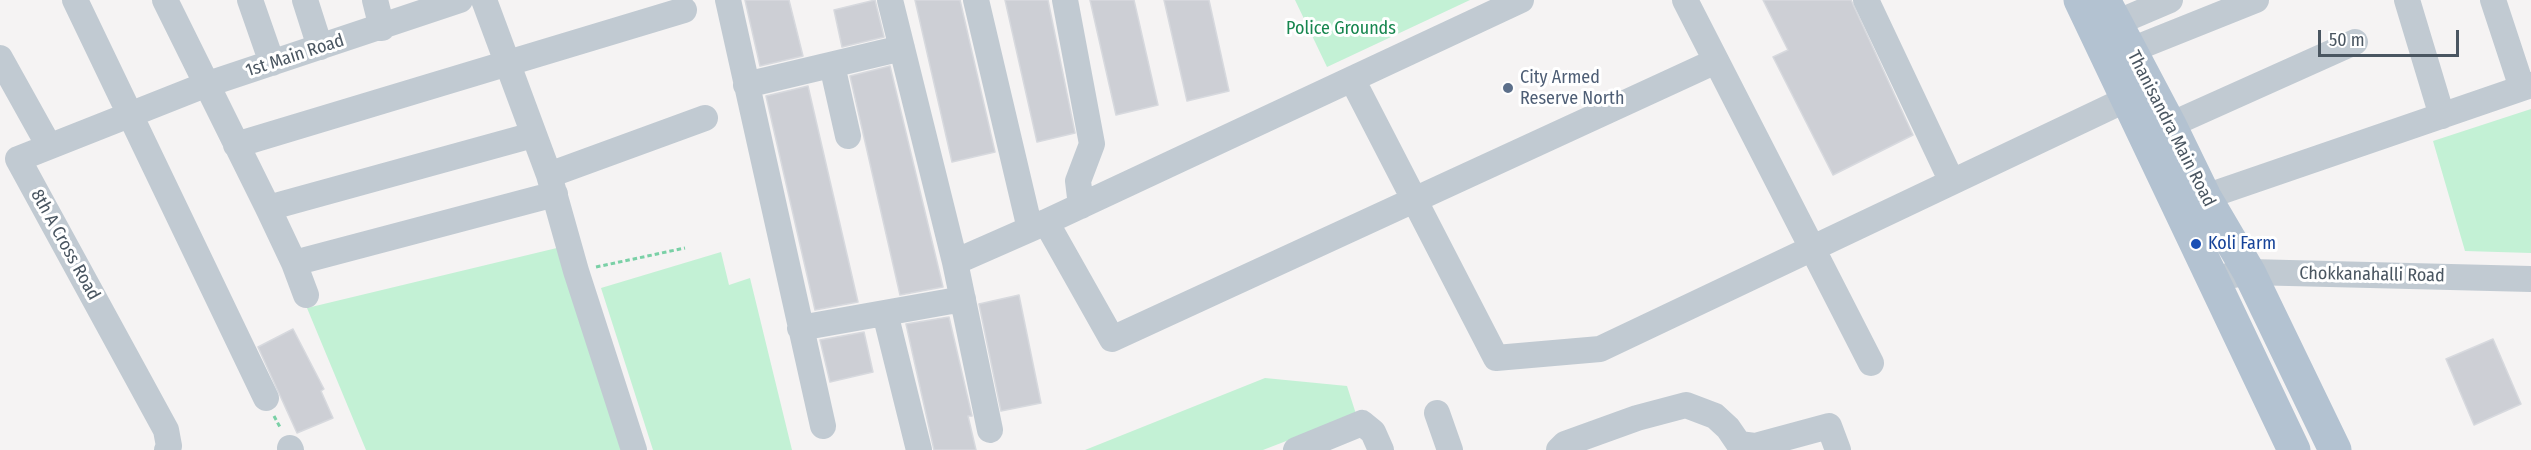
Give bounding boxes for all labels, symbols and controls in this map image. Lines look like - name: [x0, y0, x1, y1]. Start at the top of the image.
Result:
- park label: Police Grounds: [1286, 18, 1396, 40]
- scale bar: [2321, 18, 2462, 56]
- text: 50 m: [2329, 29, 2365, 51]
- street label: 1st Main Road: [243, 30, 347, 82]
- street label: Thanisandra Main Road: [2122, 47, 2220, 211]
- place label: City Armed Reserve North: [1520, 67, 1624, 110]
- marker: City Armed Reserve North: [1501, 81, 1515, 95]
- street label: 8th A Cross Road: [26, 186, 104, 304]
- place label: Koli Farm: [2208, 233, 2276, 255]
- marker: Koli Farm: [2189, 237, 2203, 251]
- street label: Chokkanahalli Road: [2299, 263, 2445, 287]

